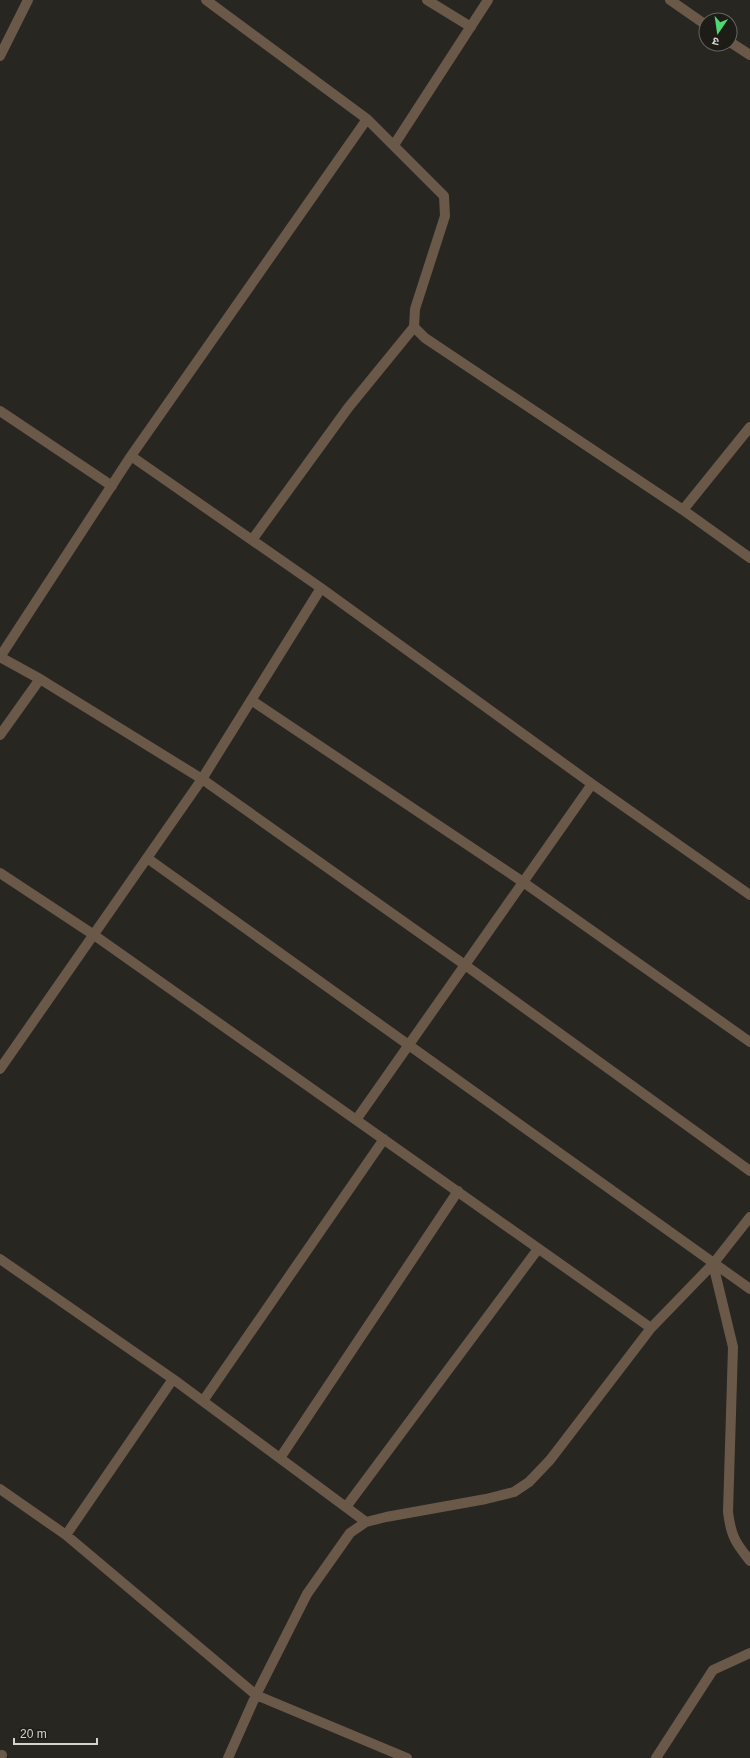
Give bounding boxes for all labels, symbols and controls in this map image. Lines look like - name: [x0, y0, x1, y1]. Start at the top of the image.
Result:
- north arrow: [698, 12, 738, 52]
- text: उ: [711, 35, 720, 48]
- scale bar: [14, 1720, 97, 1746]
- text: 20 m: [20, 1727, 47, 1741]

